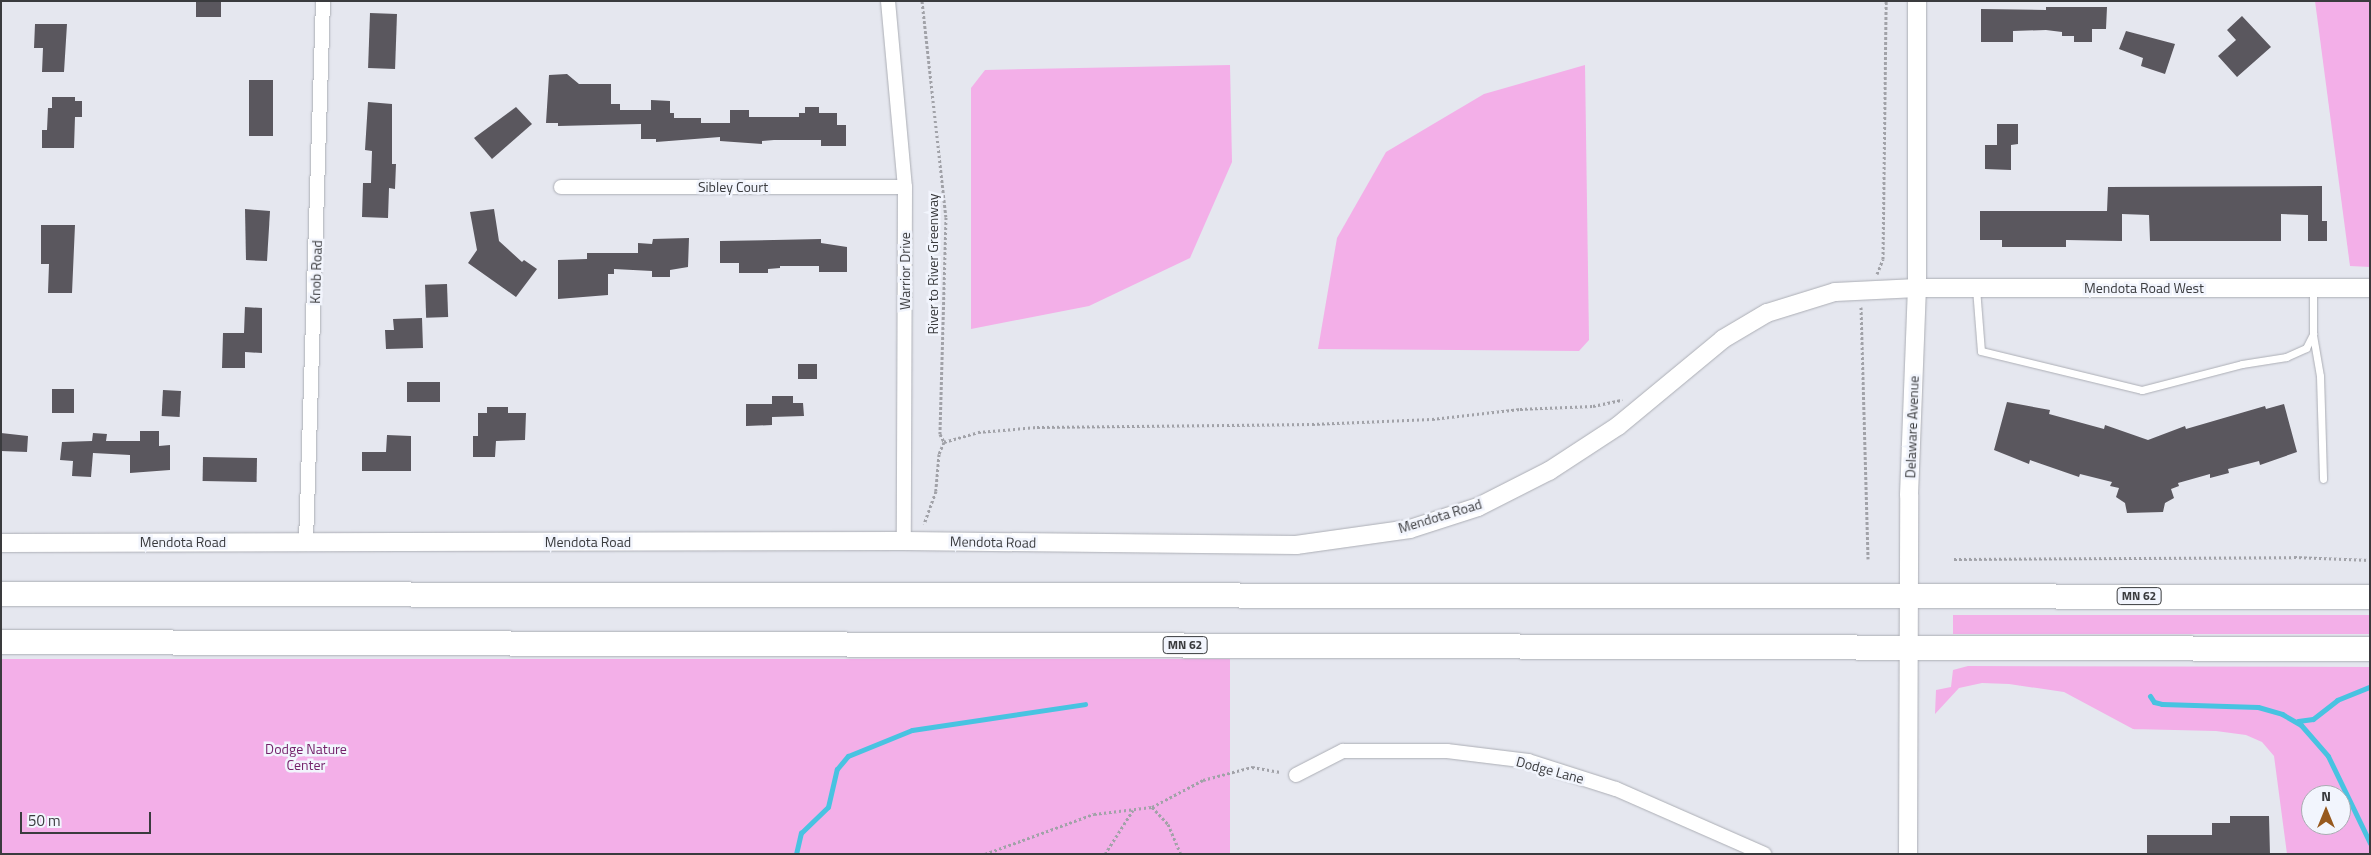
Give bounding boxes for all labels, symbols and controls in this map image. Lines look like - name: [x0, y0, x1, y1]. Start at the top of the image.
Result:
- street label: Sibley Court: [698, 179, 768, 195]
- street label: River to River Greenway: [925, 193, 941, 335]
- street label: Warrior Drive: [897, 232, 913, 310]
- street label: Knob Road: [306, 240, 326, 304]
- street label: Mendota Road West: [2084, 280, 2204, 296]
- street label: Delaware Avenue: [1902, 375, 1922, 479]
- street label: Mendota Road: [1396, 495, 1484, 537]
- street label: Mendota Road: [950, 533, 1036, 551]
- street label: Mendota Road: [140, 534, 226, 550]
- street label: Mendota Road: [545, 534, 631, 550]
- road number: MN 62: [2116, 586, 2162, 606]
- road number: MN 62: [1162, 636, 1208, 654]
- park label: Dodge Nature Center: [265, 741, 347, 774]
- street label: Dodge Lane: [1514, 753, 1586, 787]
- north arrow: [2301, 785, 2351, 835]
- text: N: [2321, 785, 2331, 806]
- scale bar: [22, 802, 154, 834]
- text: 50 m: [28, 809, 61, 832]

